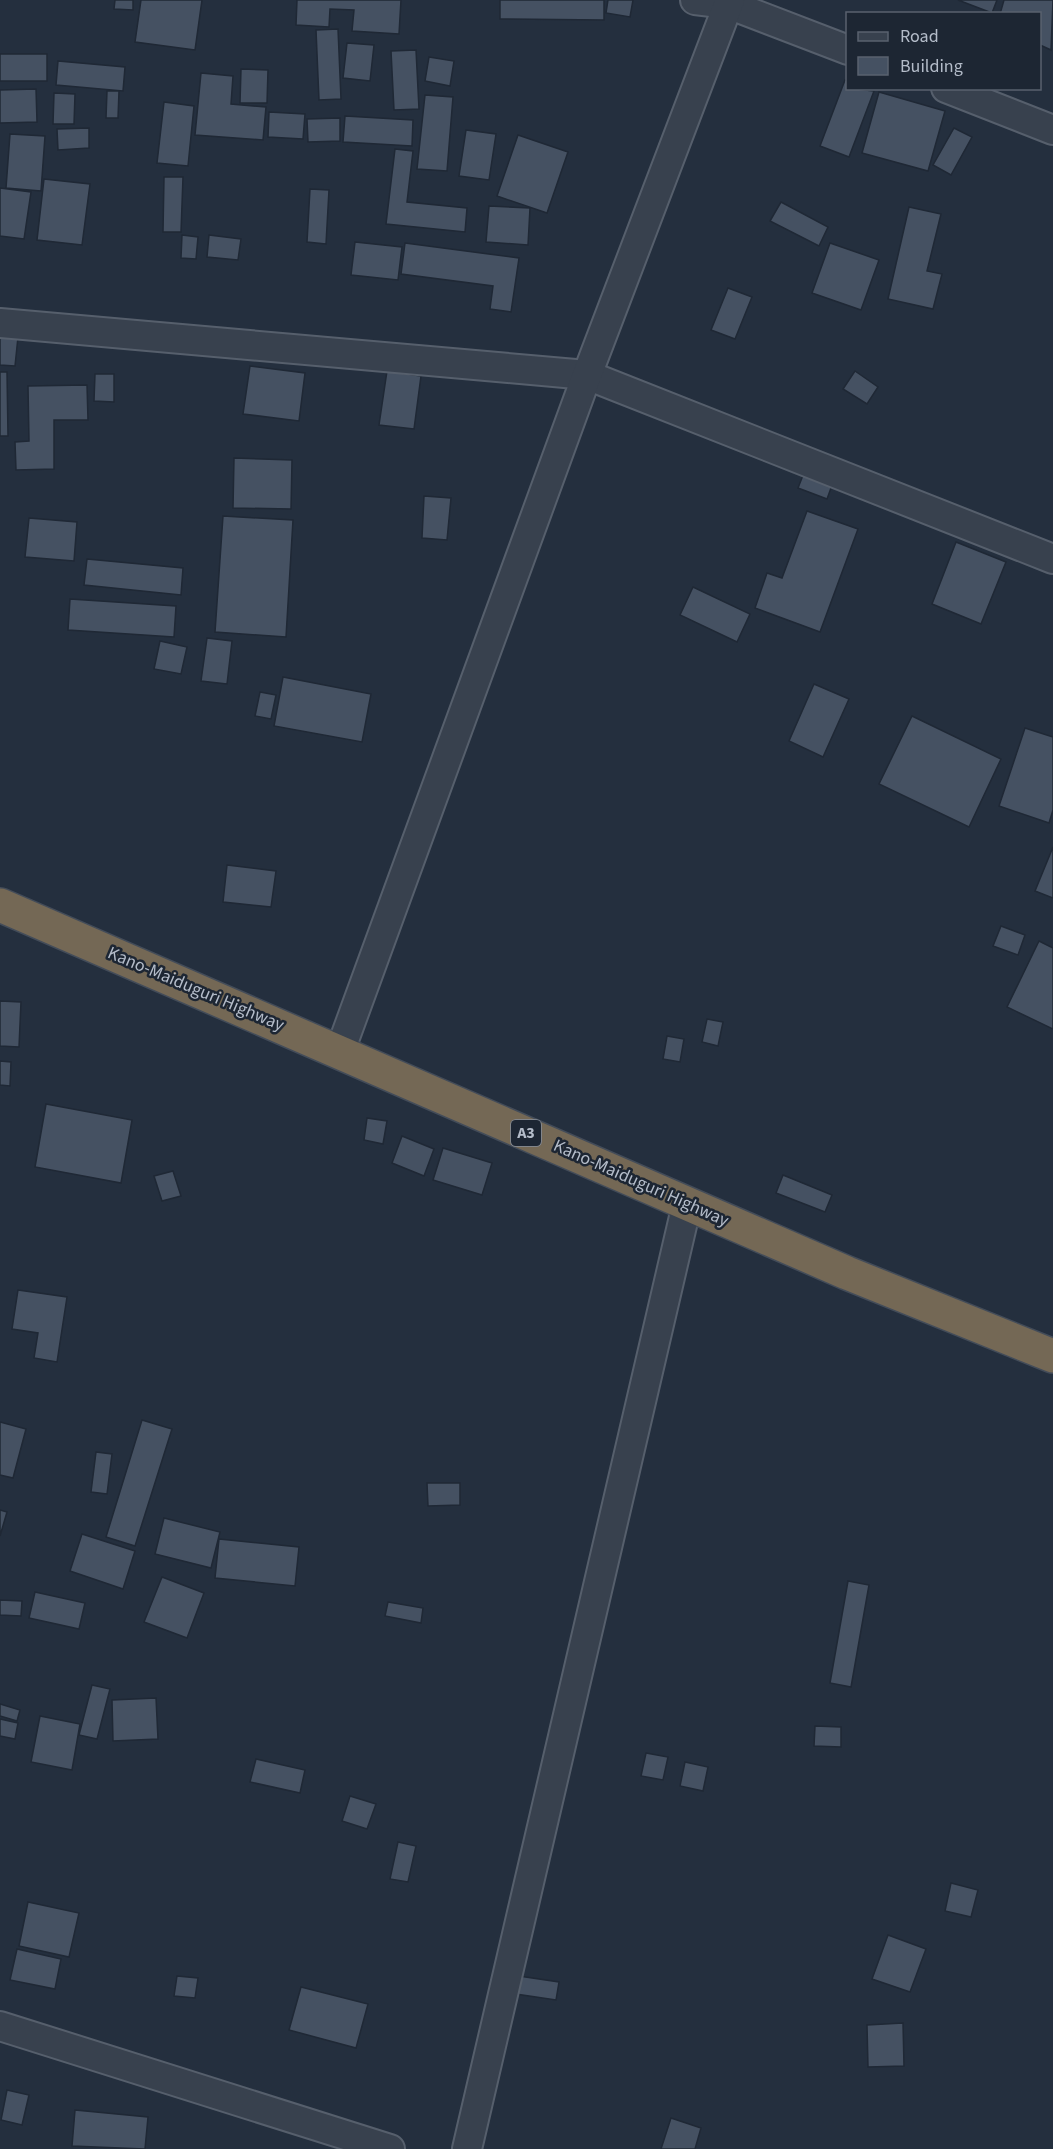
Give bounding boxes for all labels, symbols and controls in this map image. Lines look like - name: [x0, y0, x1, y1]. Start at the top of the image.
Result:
- legend: [846, 12, 1041, 90]
- text: Road: [900, 24, 939, 49]
- text: Building: [900, 54, 963, 79]
- street label: Kano-Maiduguri Highway: [104, 940, 289, 1038]
- road number: A3: [511, 1120, 541, 1146]
- street label: Kano-Maiduguri Highway: [549, 1133, 733, 1233]

